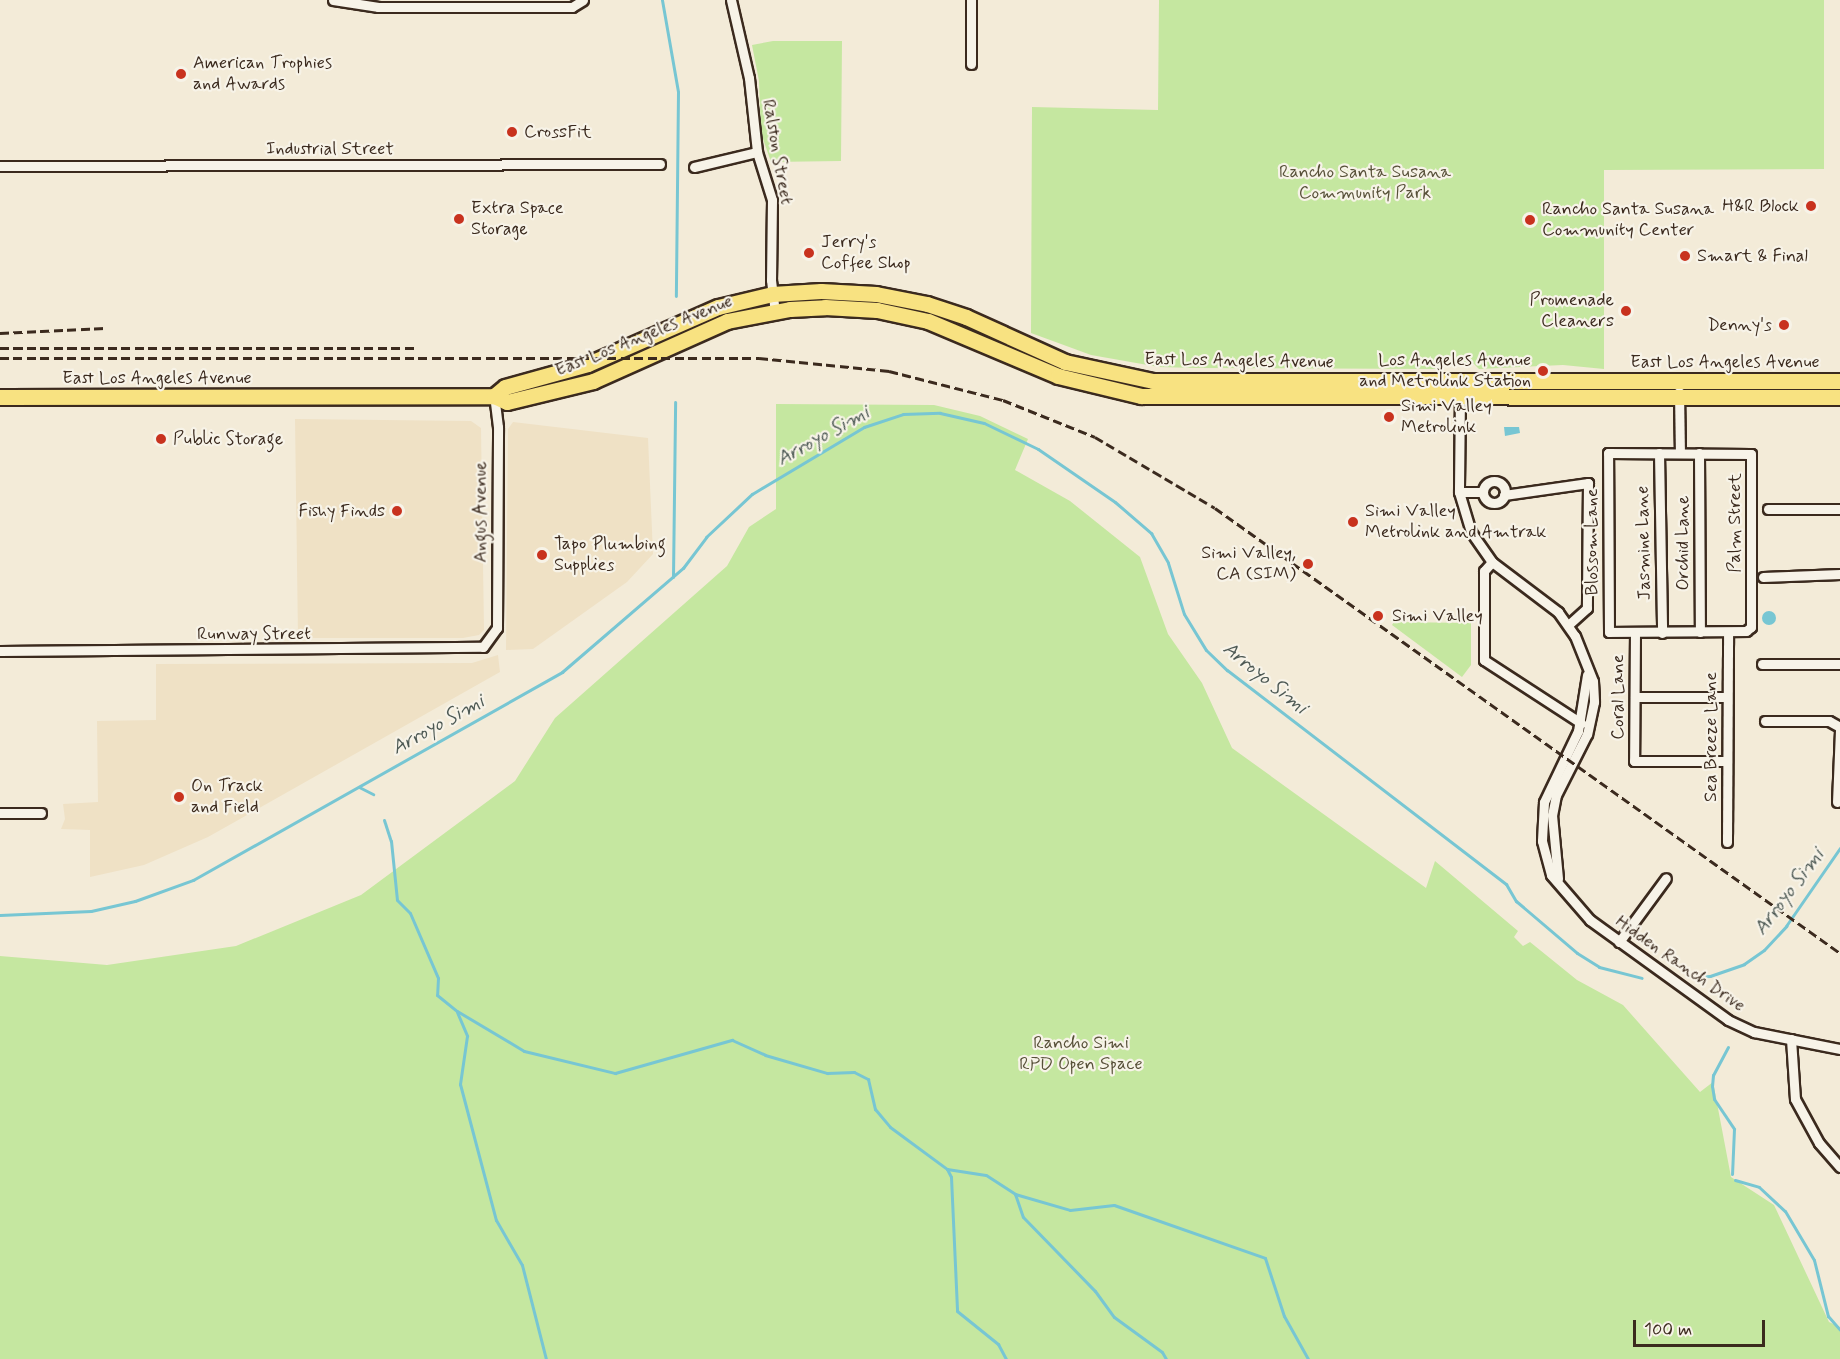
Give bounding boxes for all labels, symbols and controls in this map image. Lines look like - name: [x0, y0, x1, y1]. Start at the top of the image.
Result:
- place label: American Trophies and Awards: [193, 53, 330, 96]
- marker: American Trophies and Awards: [174, 67, 188, 81]
- street label: Ralston Street: [757, 96, 797, 208]
- place label: CrossFit: [524, 121, 592, 143]
- marker: CrossFit: [505, 125, 519, 139]
- street label: Industrial Street: [266, 138, 394, 160]
- park label: Rancho Santa Susana Community Park: [1280, 162, 1450, 204]
- place label: H&R Block: [1722, 195, 1799, 217]
- place label: Extra Space Storage: [471, 198, 562, 240]
- place label: Rancho Santa Susana Community Center: [1542, 199, 1713, 242]
- marker: H&R Block: [1804, 199, 1818, 213]
- marker: Extra Space Storage: [452, 212, 466, 226]
- marker: Rancho Santa Susana Community Center: [1523, 213, 1537, 227]
- place label: Jerry's Coffee Shop: [821, 232, 911, 274]
- place label: Smart & Final: [1697, 245, 1808, 267]
- marker: Jerry's Coffee Shop: [802, 246, 816, 260]
- marker: Smart & Final: [1678, 249, 1692, 263]
- place label: Promenade Cleaners: [1529, 290, 1614, 332]
- street label: East Los Angeles Avenue: [553, 291, 735, 381]
- marker: Promenade Cleaners: [1619, 304, 1633, 318]
- place label: Denny's: [1708, 314, 1772, 336]
- marker: Denny's: [1777, 318, 1791, 332]
- street label: East Los Angeles Avenue: [1145, 349, 1333, 373]
- place label: Los Angeles Avenue and Metrolink Station: [1366, 350, 1531, 392]
- street label: East Los Angeles Avenue: [1632, 351, 1818, 373]
- marker: Los Angeles Avenue and Metrolink Station: [1536, 364, 1550, 378]
- street label: East Los Angeles Avenue: [64, 367, 250, 389]
- place label: Simi Valley Metrolink: [1401, 396, 1486, 438]
- water label: Arroyo Simi: [773, 401, 873, 471]
- marker: Simi Valley Metrolink: [1382, 410, 1396, 424]
- place label: Public Storage: [173, 428, 282, 450]
- marker: Public Storage: [154, 432, 168, 446]
- street label: Angus Avenue: [470, 460, 492, 564]
- street label: Palm Street: [1724, 473, 1746, 573]
- street label: Jasmine Lane: [1632, 487, 1656, 599]
- street label: Blossom Lane: [1581, 489, 1603, 595]
- street label: Orchid Lane: [1672, 496, 1694, 590]
- place label: Fishy Finds: [302, 500, 385, 522]
- place label: Simi Valley Metrolink and Amtrak: [1365, 501, 1536, 544]
- marker: Fishy Finds: [390, 504, 404, 518]
- marker: Simi Valley Metrolink and Amtrak: [1346, 515, 1360, 529]
- place label: Tapo Plumbing Supplies: [554, 534, 666, 576]
- place label: Simi Valley, CA (SIM): [1207, 543, 1296, 586]
- marker: Tapo Plumbing Supplies: [535, 548, 549, 562]
- marker: Simi Valley, CA (SIM): [1301, 557, 1315, 571]
- place label: Simi Valley: [1392, 605, 1477, 627]
- marker: Simi Valley: [1369, 607, 1387, 625]
- street label: Runway Street: [195, 623, 313, 645]
- water label: Arroyo Simi: [1219, 637, 1311, 719]
- street label: Coral Lane: [1607, 655, 1629, 739]
- street label: Sea Breeze Lane: [1700, 673, 1722, 801]
- water label: Arroyo Simi: [388, 690, 488, 760]
- place label: On Track and Field: [191, 776, 259, 818]
- marker: On Track and Field: [172, 790, 186, 804]
- water label: Arroyo Simi: [1749, 845, 1829, 939]
- street label: Hidden Ranch Drive: [1613, 913, 1747, 1015]
- park label: Rancho Simi RPD Open Space: [1020, 1033, 1142, 1076]
- scale bar: [1636, 1308, 1768, 1346]
- text: 100 m: [1644, 1318, 1692, 1342]

